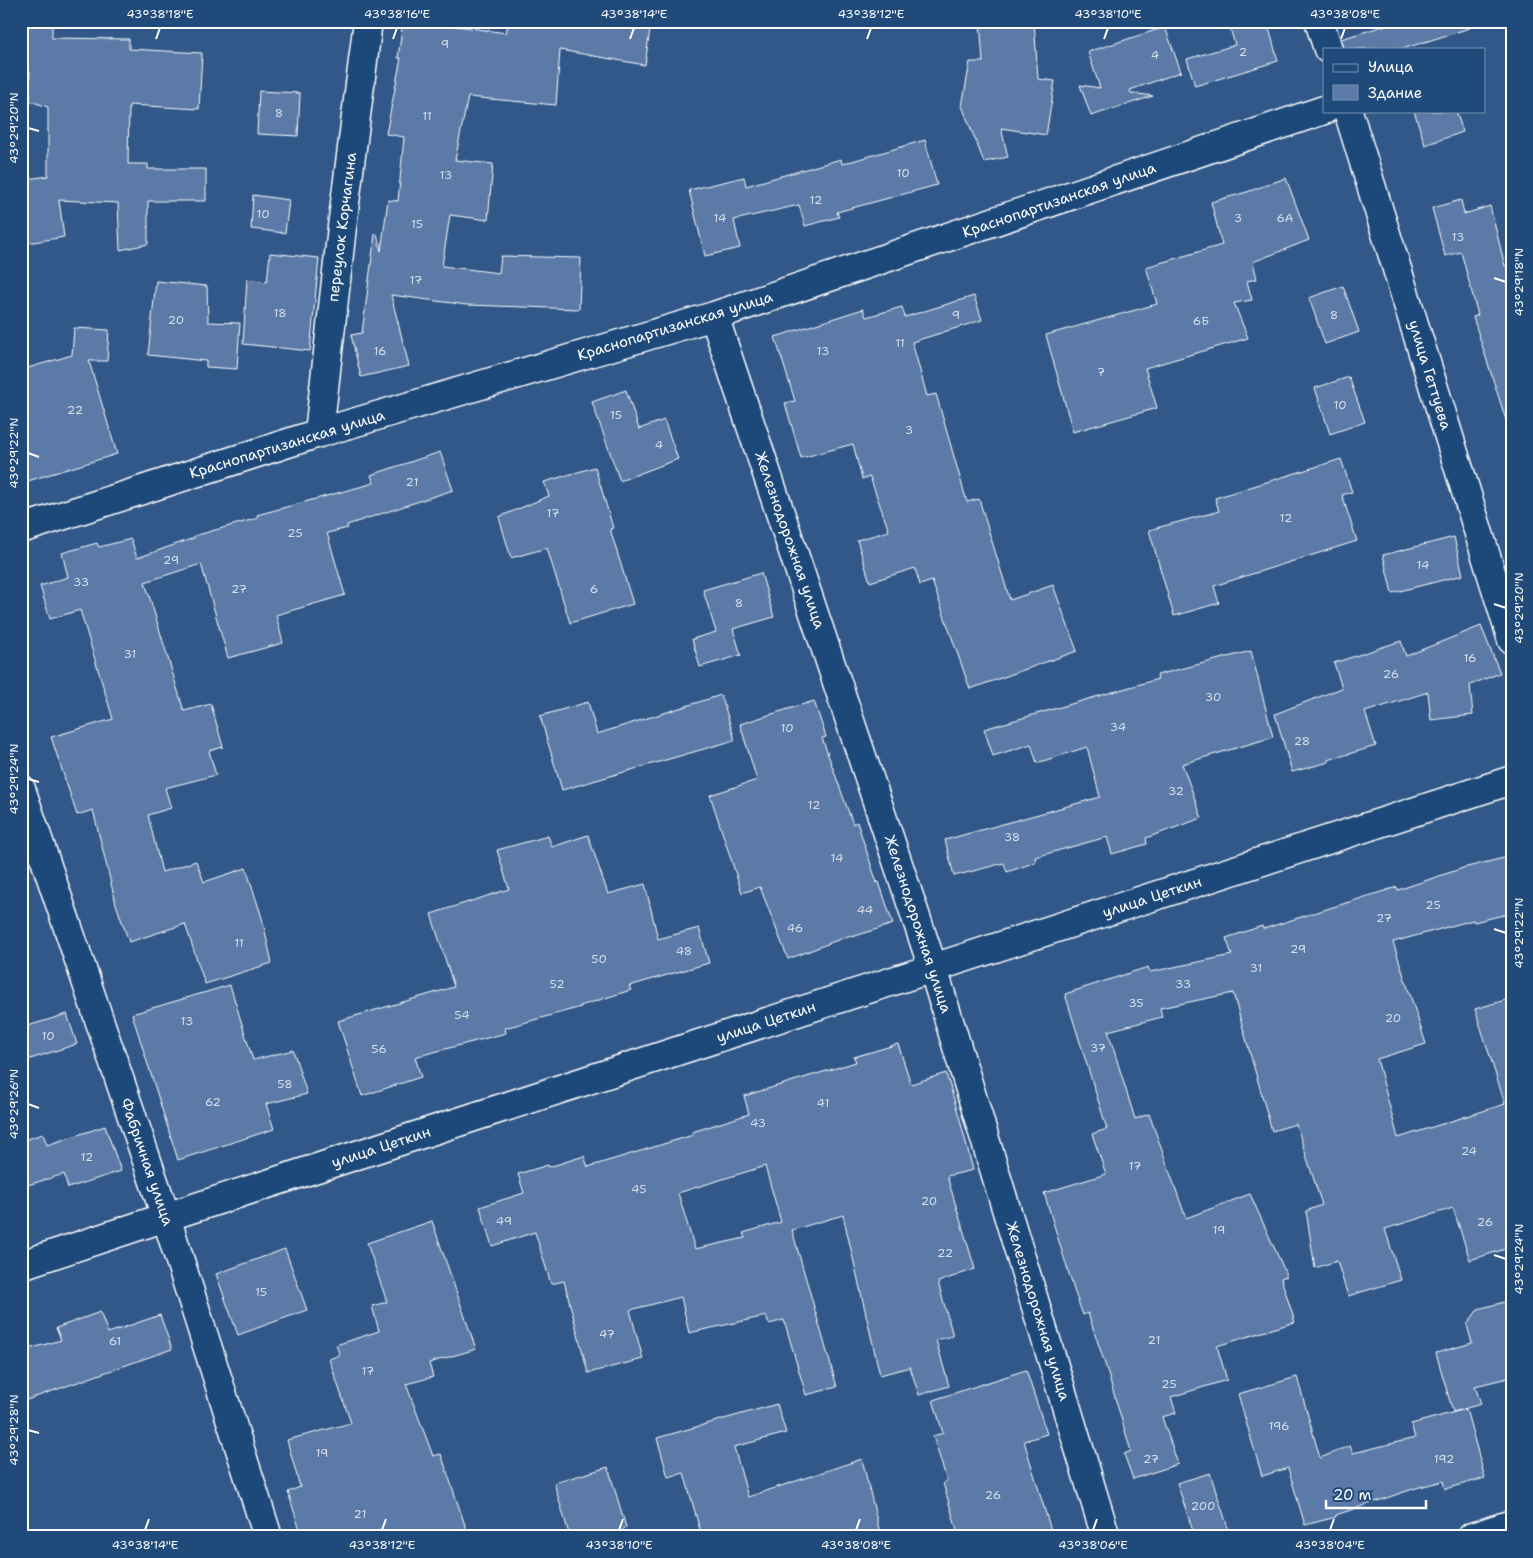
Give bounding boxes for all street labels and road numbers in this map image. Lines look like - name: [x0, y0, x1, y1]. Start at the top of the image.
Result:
- street label: переулок Корчагина: [323, 150, 361, 303]
- street label: Краснопартизанская улица: [960, 157, 1159, 243]
- street label: Краснопартизанская улица: [575, 286, 776, 365]
- street label: улица Геттуева: [1404, 318, 1456, 433]
- street label: Краснопартизанская улица: [187, 404, 388, 483]
- street label: Железнодорожная улица: [750, 449, 830, 632]
- street label: Железнодорожная улица: [880, 832, 957, 1016]
- street label: улица Цеткин: [1100, 872, 1204, 922]
- street label: улица Цеткин: [714, 997, 818, 1047]
- street label: Фабричная улица: [116, 1095, 178, 1229]
- street label: улица Цеткин: [329, 1122, 433, 1172]
- street label: Железнодорожная улица: [1001, 1219, 1075, 1404]

